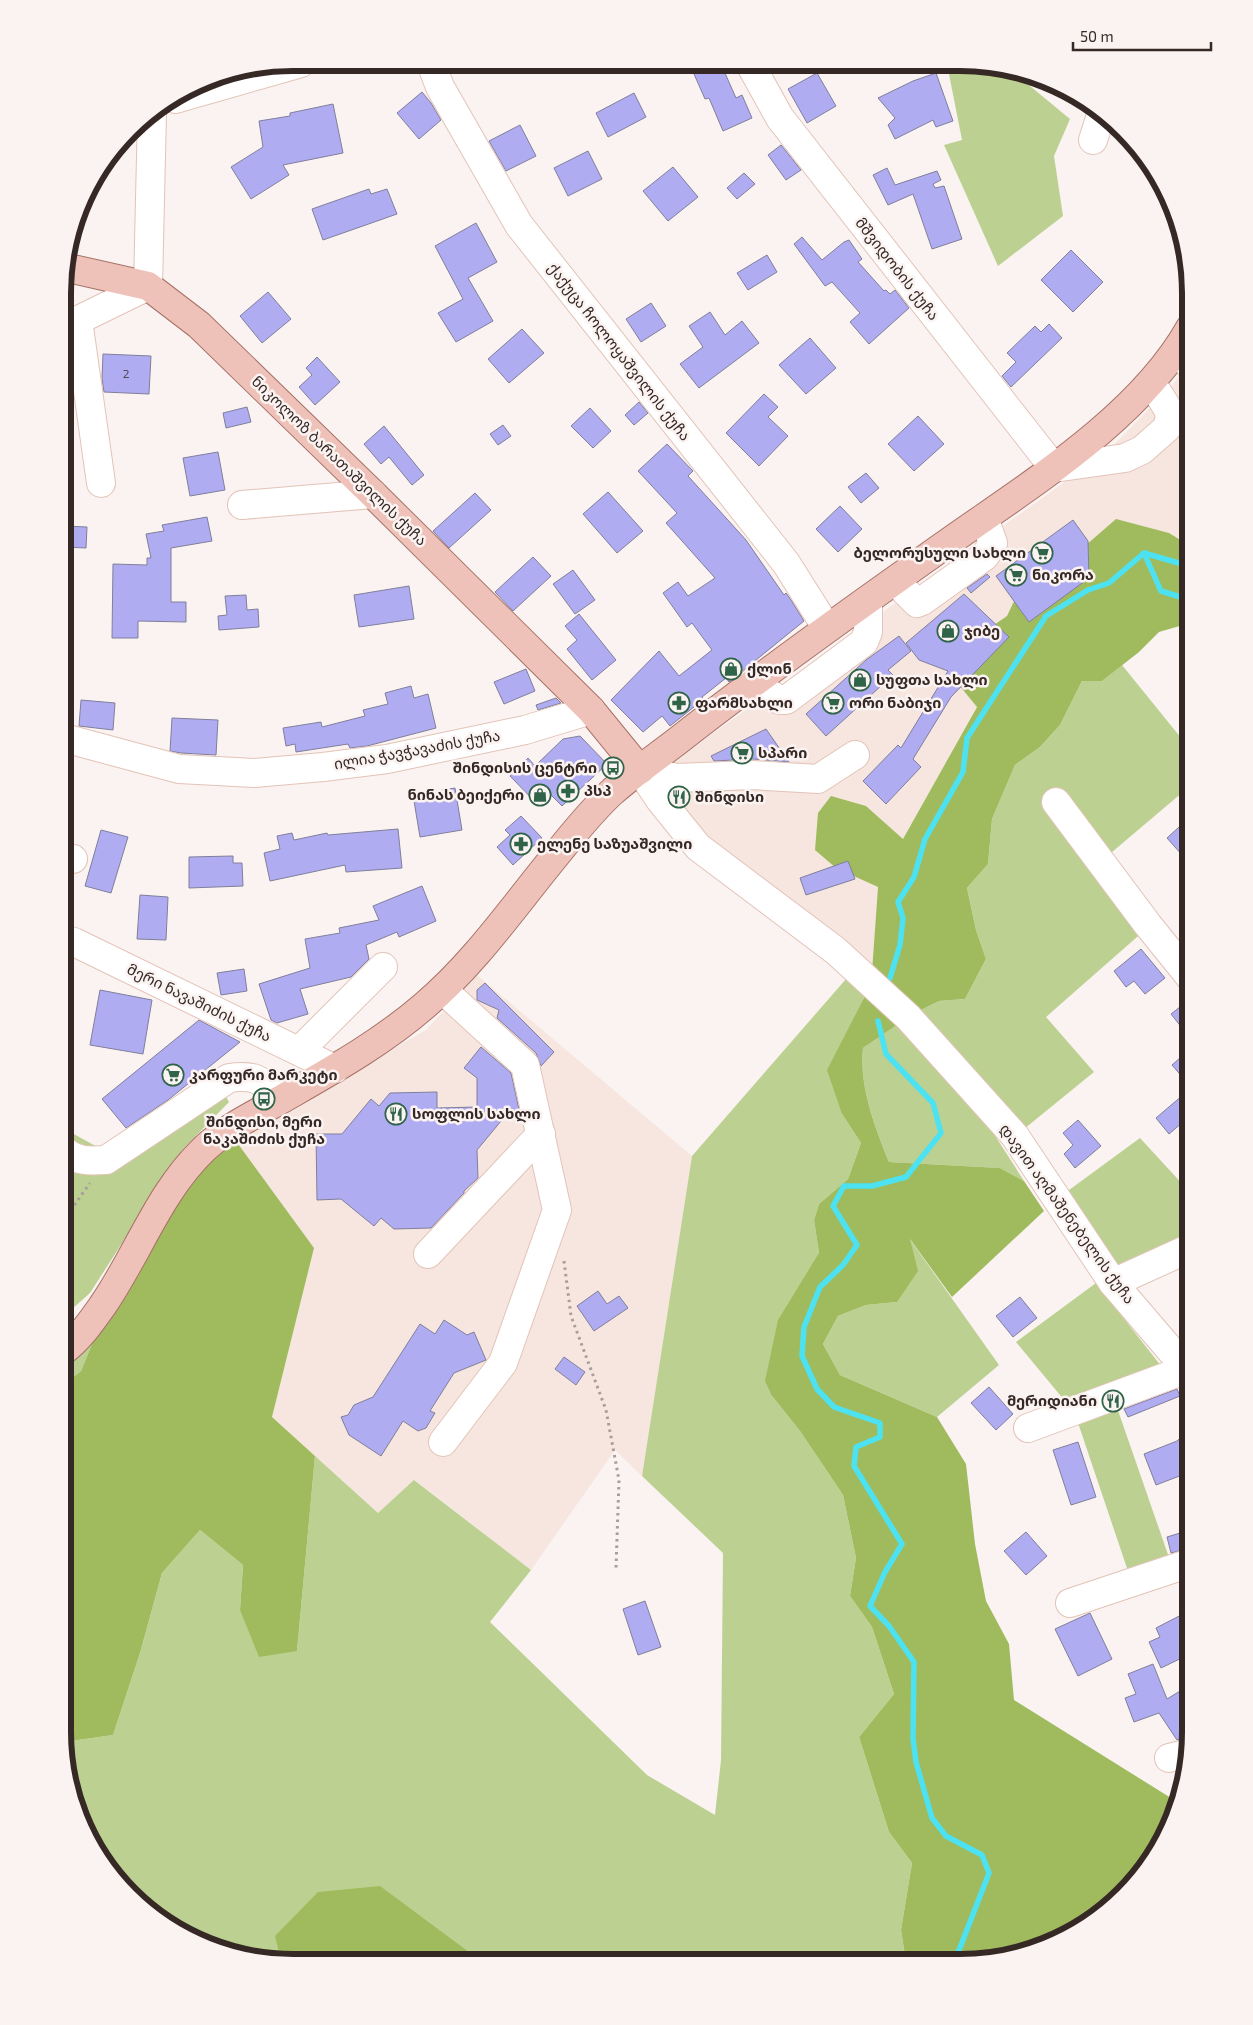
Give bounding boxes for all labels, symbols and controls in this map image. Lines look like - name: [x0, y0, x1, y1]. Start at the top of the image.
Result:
- scale bar: [1073, 20, 1210, 52]
- text: 50 m: [1080, 27, 1114, 45]
- street label: მშვიდობის ქუჩა: [851, 213, 944, 324]
- street label: ქაქუცა ჩოლოყაშვილის ქუჩა: [544, 259, 695, 445]
- house number: 2: [123, 366, 130, 380]
- street label: ნიკოლოზ ბარათაშვილის ქუჩა: [248, 372, 431, 550]
- supermarket icon: ბელორუსული სახლი: [1030, 541, 1054, 565]
- place label: ბელორუსული სახლი: [854, 543, 1026, 562]
- supermarket icon: ნიკორა: [1004, 563, 1028, 587]
- place label: ნიკორა: [1032, 565, 1094, 584]
- shop icon: ჯიბე: [936, 619, 960, 643]
- place label: ჯიბე: [964, 621, 1000, 640]
- shop icon: ქლინ: [719, 657, 743, 681]
- place label: ქლინ: [747, 659, 792, 678]
- shop icon: სუფთა სახლი: [848, 668, 872, 692]
- place label: სუფთა სახლი: [876, 670, 988, 689]
- pharmacy icon: ფარმსახლი: [667, 691, 691, 715]
- supermarket icon: ორი ნაბიჯი: [821, 691, 845, 715]
- place label: ფარმსახლი: [695, 693, 793, 712]
- place label: ორი ნაბიჯი: [849, 693, 941, 712]
- street label: ილია ჭავჭავაძის ქუჩა: [332, 726, 502, 773]
- supermarket icon: სპარი: [730, 741, 754, 765]
- place label: სპარი: [758, 743, 807, 761]
- bus stop icon: შინდისის ცენტრი: [601, 756, 625, 780]
- place label: შინდისის ცენტრი: [453, 758, 597, 777]
- pharmacy icon: პსპ: [556, 779, 580, 803]
- place label: პსპ: [584, 781, 612, 799]
- shop icon: ნინას ბეიქერი: [528, 783, 552, 807]
- place label: ნინას ბეიქერი: [407, 785, 524, 804]
- restaurant icon: შინდისი: [667, 785, 691, 809]
- place label: შინდისი: [695, 787, 764, 806]
- pharmacy icon: ელენე საზუაშვილი: [509, 832, 533, 856]
- place label: ელენე საზუაშვილი: [537, 834, 692, 853]
- street label: მერი ნავაშიძის ქუჩა: [124, 959, 274, 1046]
- supermarket icon: კარფური მარკეტი: [161, 1063, 185, 1087]
- place label: კარფური მარკეტი: [189, 1065, 338, 1084]
- bus stop icon: შინდისი, მერი ნაკაშიძის ქუჩა: [252, 1087, 276, 1111]
- restaurant icon: სოფლის სახლი: [384, 1102, 408, 1126]
- place label: სოფლის სახლი: [412, 1104, 541, 1123]
- place label: შინდისი, მერი ნაკაშიძის ქუჩა: [203, 1112, 325, 1148]
- street label: დავით აღმაშენებელის ქუჩა: [996, 1120, 1139, 1307]
- restaurant icon: მერიდიანი: [1101, 1389, 1125, 1413]
- place label: მერიდიანი: [1007, 1391, 1097, 1410]

